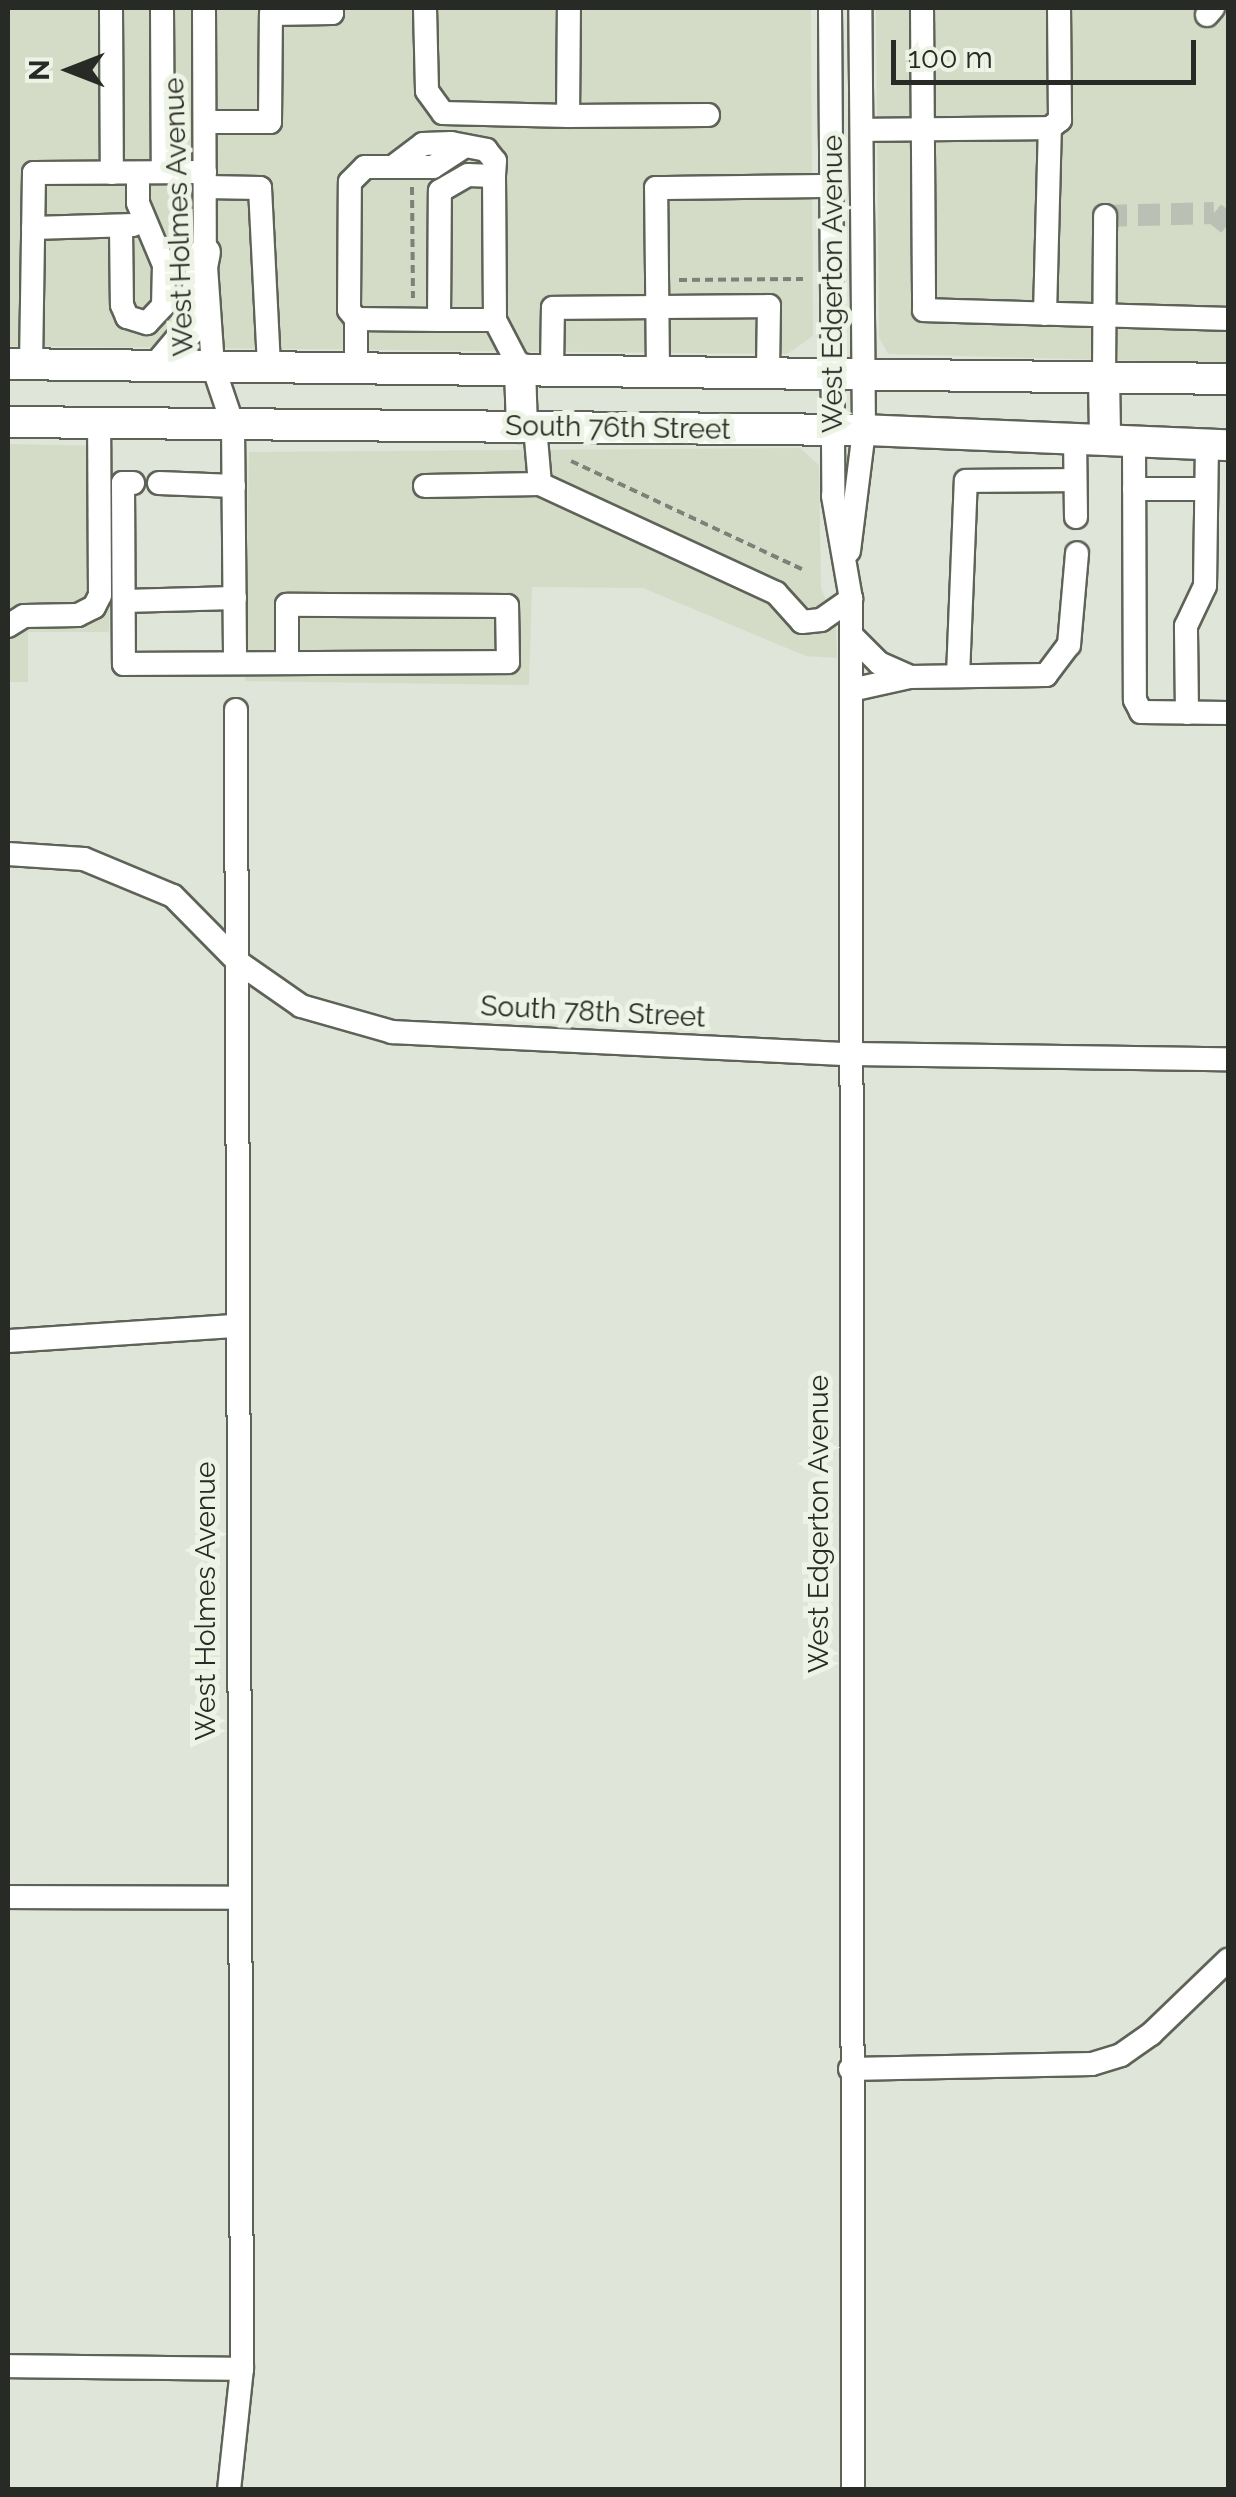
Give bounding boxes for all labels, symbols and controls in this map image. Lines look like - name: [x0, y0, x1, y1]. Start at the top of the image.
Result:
- north arrow: [20, 20, 120, 120]
- scale bar: [896, 20, 1201, 82]
- text: 100 m: [908, 40, 993, 75]
- text: N: [23, 59, 56, 81]
- street label: West Holmes Avenue: [157, 77, 201, 357]
- street label: West Edgerton Avenue: [816, 134, 850, 434]
- street label: South 76th Street: [505, 409, 731, 447]
- street label: South 78th Street: [480, 989, 706, 1035]
- street label: West Edgerton Avenue: [802, 1374, 836, 1674]
- street label: West Holmes Avenue: [189, 1461, 223, 1741]

